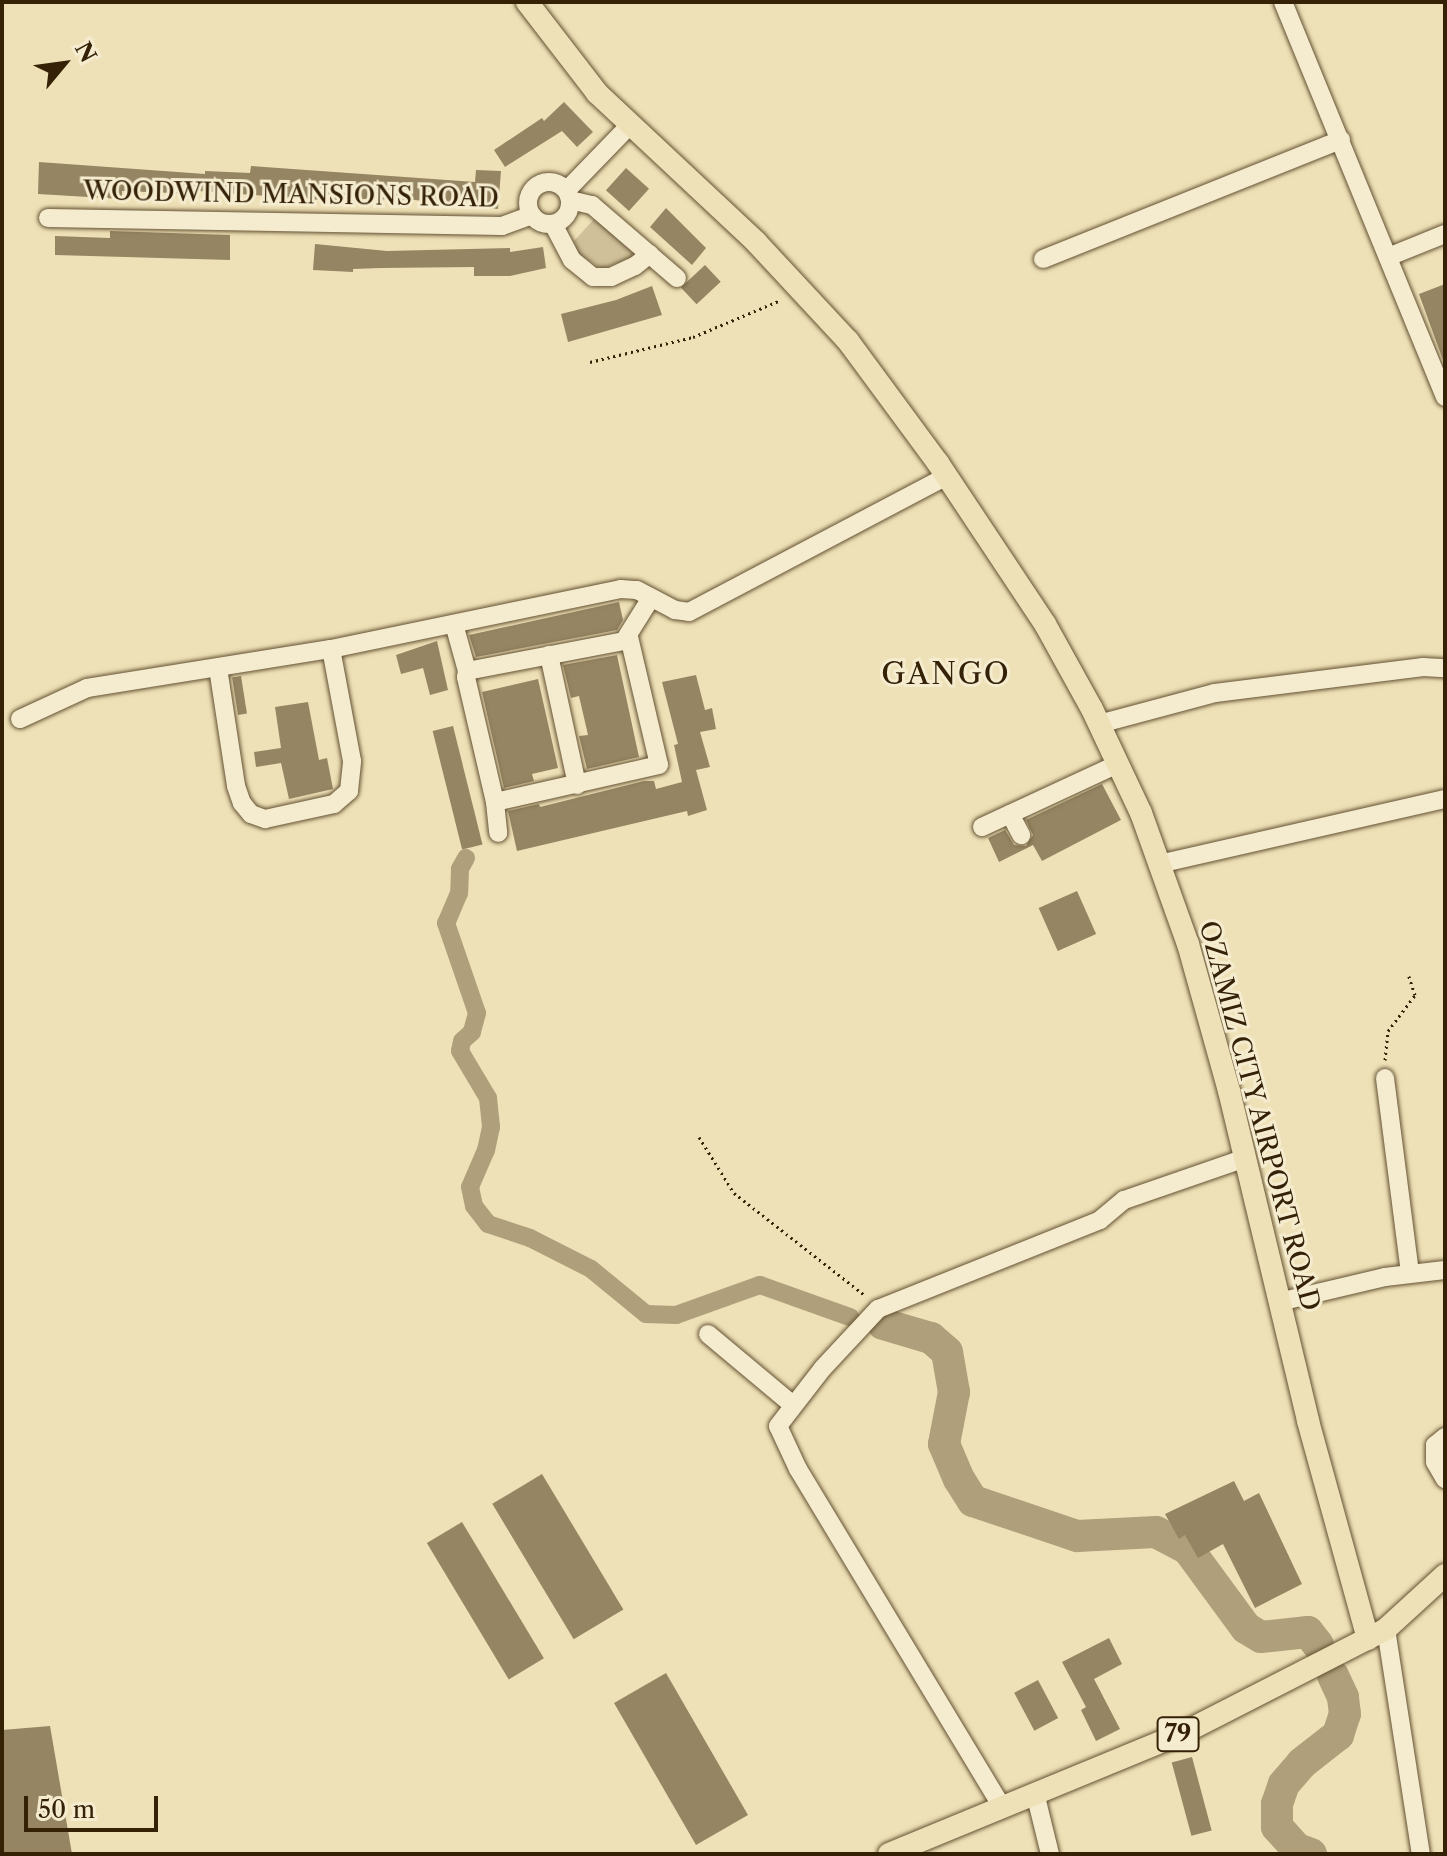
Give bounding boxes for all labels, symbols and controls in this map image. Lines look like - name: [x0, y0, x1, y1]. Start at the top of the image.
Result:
- north arrow: [24, 24, 104, 104]
- text: N: [69, 37, 102, 67]
- street label: WOODWIND MANSIONS ROAD: [83, 176, 499, 214]
- district label: GANGO: [881, 656, 1011, 692]
- street label: OZAMIZ CITY AIRPORT ROAD: [1192, 916, 1326, 1316]
- road number: 79: [1156, 1714, 1200, 1754]
- scale bar: [28, 1780, 162, 1830]
- text: 50 m: [38, 1795, 95, 1824]

